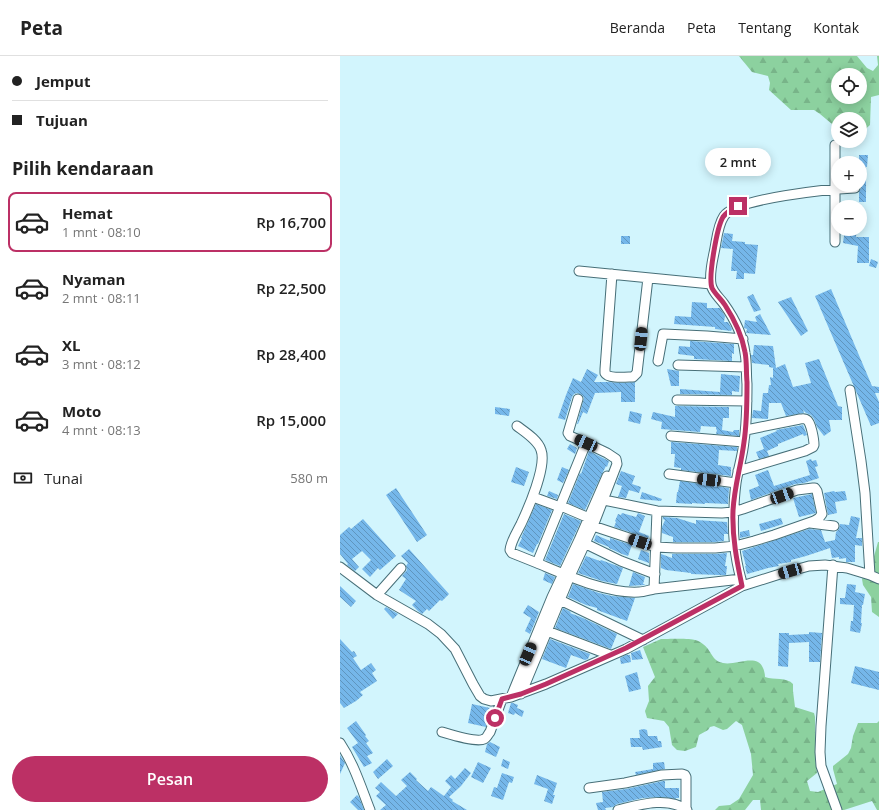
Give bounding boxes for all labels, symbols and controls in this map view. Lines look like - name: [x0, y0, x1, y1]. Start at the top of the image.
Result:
- text: Peta: [20, 15, 63, 41]
- text: Beranda: [610, 18, 665, 37]
- text: Peta: [687, 18, 716, 37]
- text: Tentang: [738, 18, 791, 37]
- text: Kontak: [813, 18, 859, 37]
- map controls: [831, 68, 867, 236]
- button: locate: [831, 68, 867, 104]
- text: Jemput: [36, 71, 90, 91]
- text: Tujuan: [36, 110, 88, 130]
- button: layers: [831, 112, 867, 148]
- callout: 2 mnt: [705, 148, 771, 176]
- text: 2 mnt: [720, 153, 756, 171]
- text: Pilih kendaraan: [12, 156, 154, 180]
- button: +: [831, 156, 867, 192]
- route end: [729, 197, 747, 215]
- button: −: [831, 200, 867, 236]
- text: Hemat: [62, 203, 113, 223]
- icon: car: [14, 204, 50, 240]
- text: Rp 16,700: [256, 212, 326, 232]
- text: 1 mnt · 08:10: [62, 223, 141, 241]
- text: Nyaman: [62, 269, 125, 289]
- icon: car: [14, 270, 50, 306]
- text: Rp 22,500: [256, 278, 326, 298]
- text: 2 mnt · 08:11: [62, 289, 141, 307]
- car: [634, 326, 648, 352]
- text: XL: [62, 335, 80, 355]
- icon: car: [14, 336, 50, 372]
- text: Rp 28,400: [256, 344, 326, 364]
- text: 3 mnt · 08:12: [62, 355, 141, 373]
- text: Moto: [62, 401, 101, 421]
- icon: car: [14, 402, 50, 438]
- text: Rp 15,000: [256, 410, 326, 430]
- text: 4 mnt · 08:13: [62, 421, 141, 439]
- car: [573, 433, 599, 453]
- icon: cash: [12, 467, 34, 489]
- text: Tunai: [44, 468, 83, 488]
- text: 580 m: [290, 469, 328, 487]
- car: [696, 473, 722, 487]
- car: [769, 486, 795, 506]
- car: [627, 533, 653, 551]
- car: [777, 562, 803, 580]
- car: [518, 641, 538, 667]
- route start: [486, 709, 504, 727]
- button: Pesan: [12, 756, 328, 802]

